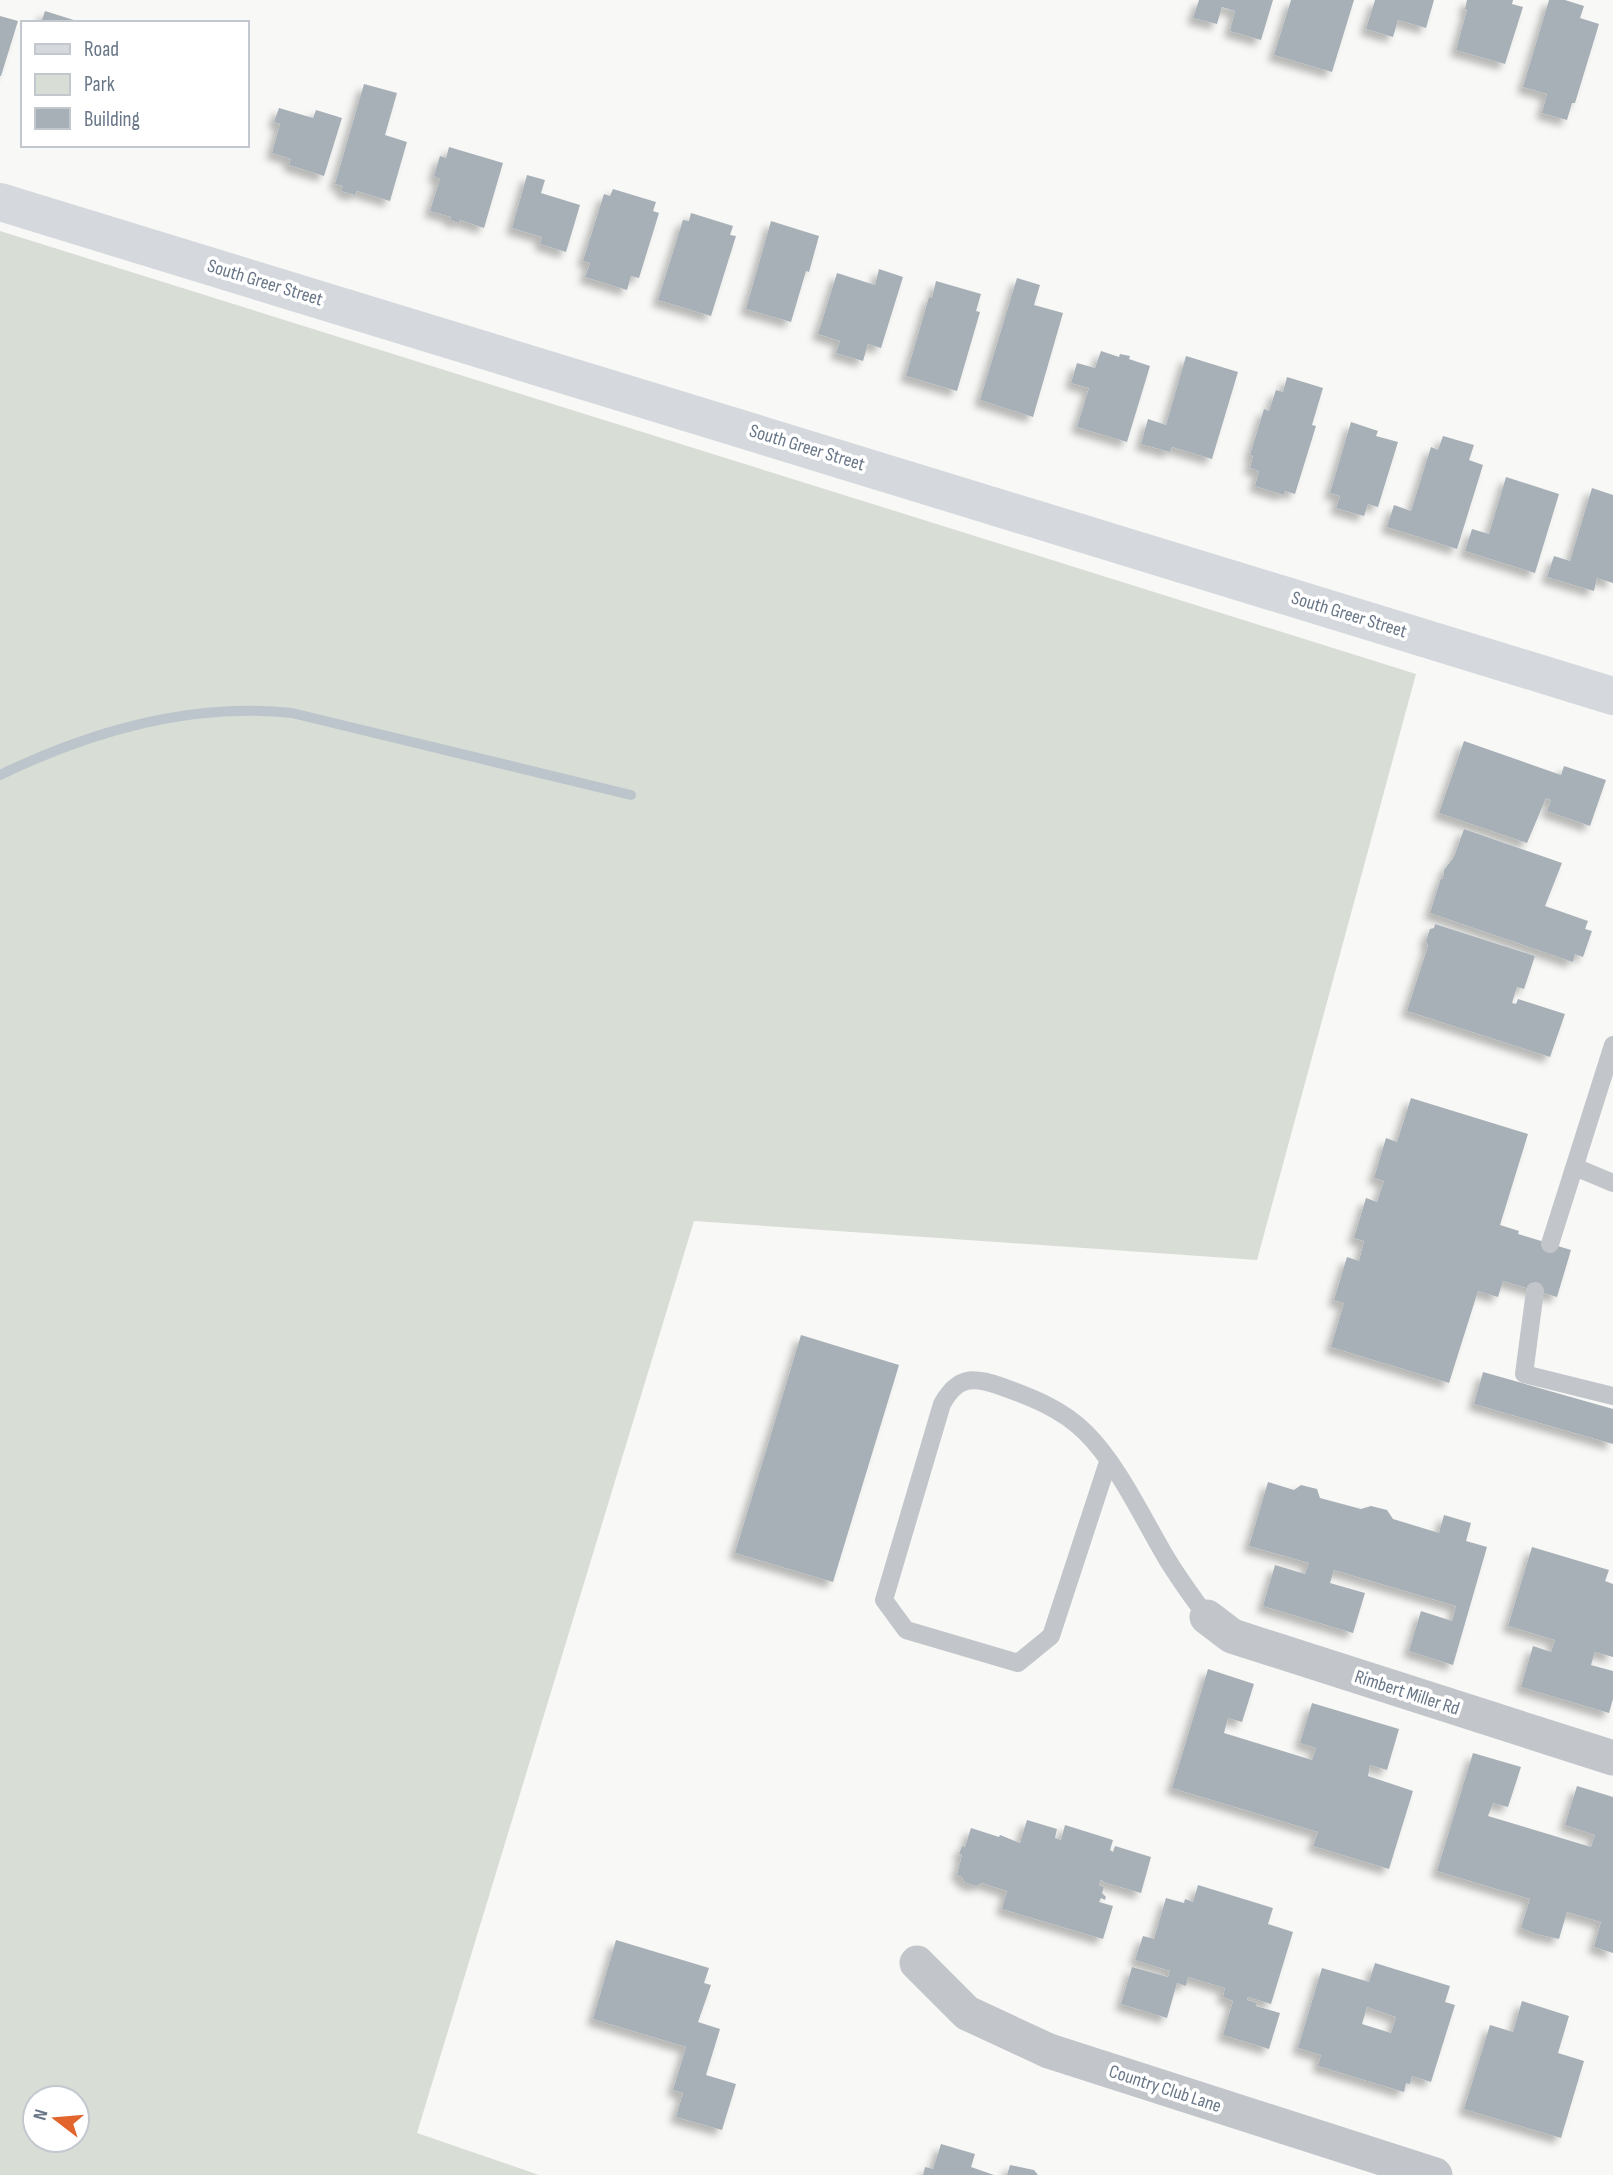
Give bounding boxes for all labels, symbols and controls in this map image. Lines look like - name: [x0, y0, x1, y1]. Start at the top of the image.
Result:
- legend: [21, 21, 248, 147]
- text: Road: [84, 37, 119, 62]
- text: Park: [84, 72, 115, 97]
- text: Building: [84, 107, 140, 132]
- street label: South Greer Street: [205, 255, 326, 312]
- street label: South Greer Street: [747, 420, 868, 477]
- street label: South Greer Street: [1289, 587, 1410, 644]
- street label: Rimbert Miller Rd: [1352, 1665, 1462, 1721]
- street label: Country Club Lane: [1106, 2060, 1224, 2118]
- north arrow: [21, 2084, 91, 2154]
- text: N: [29, 2107, 54, 2123]

